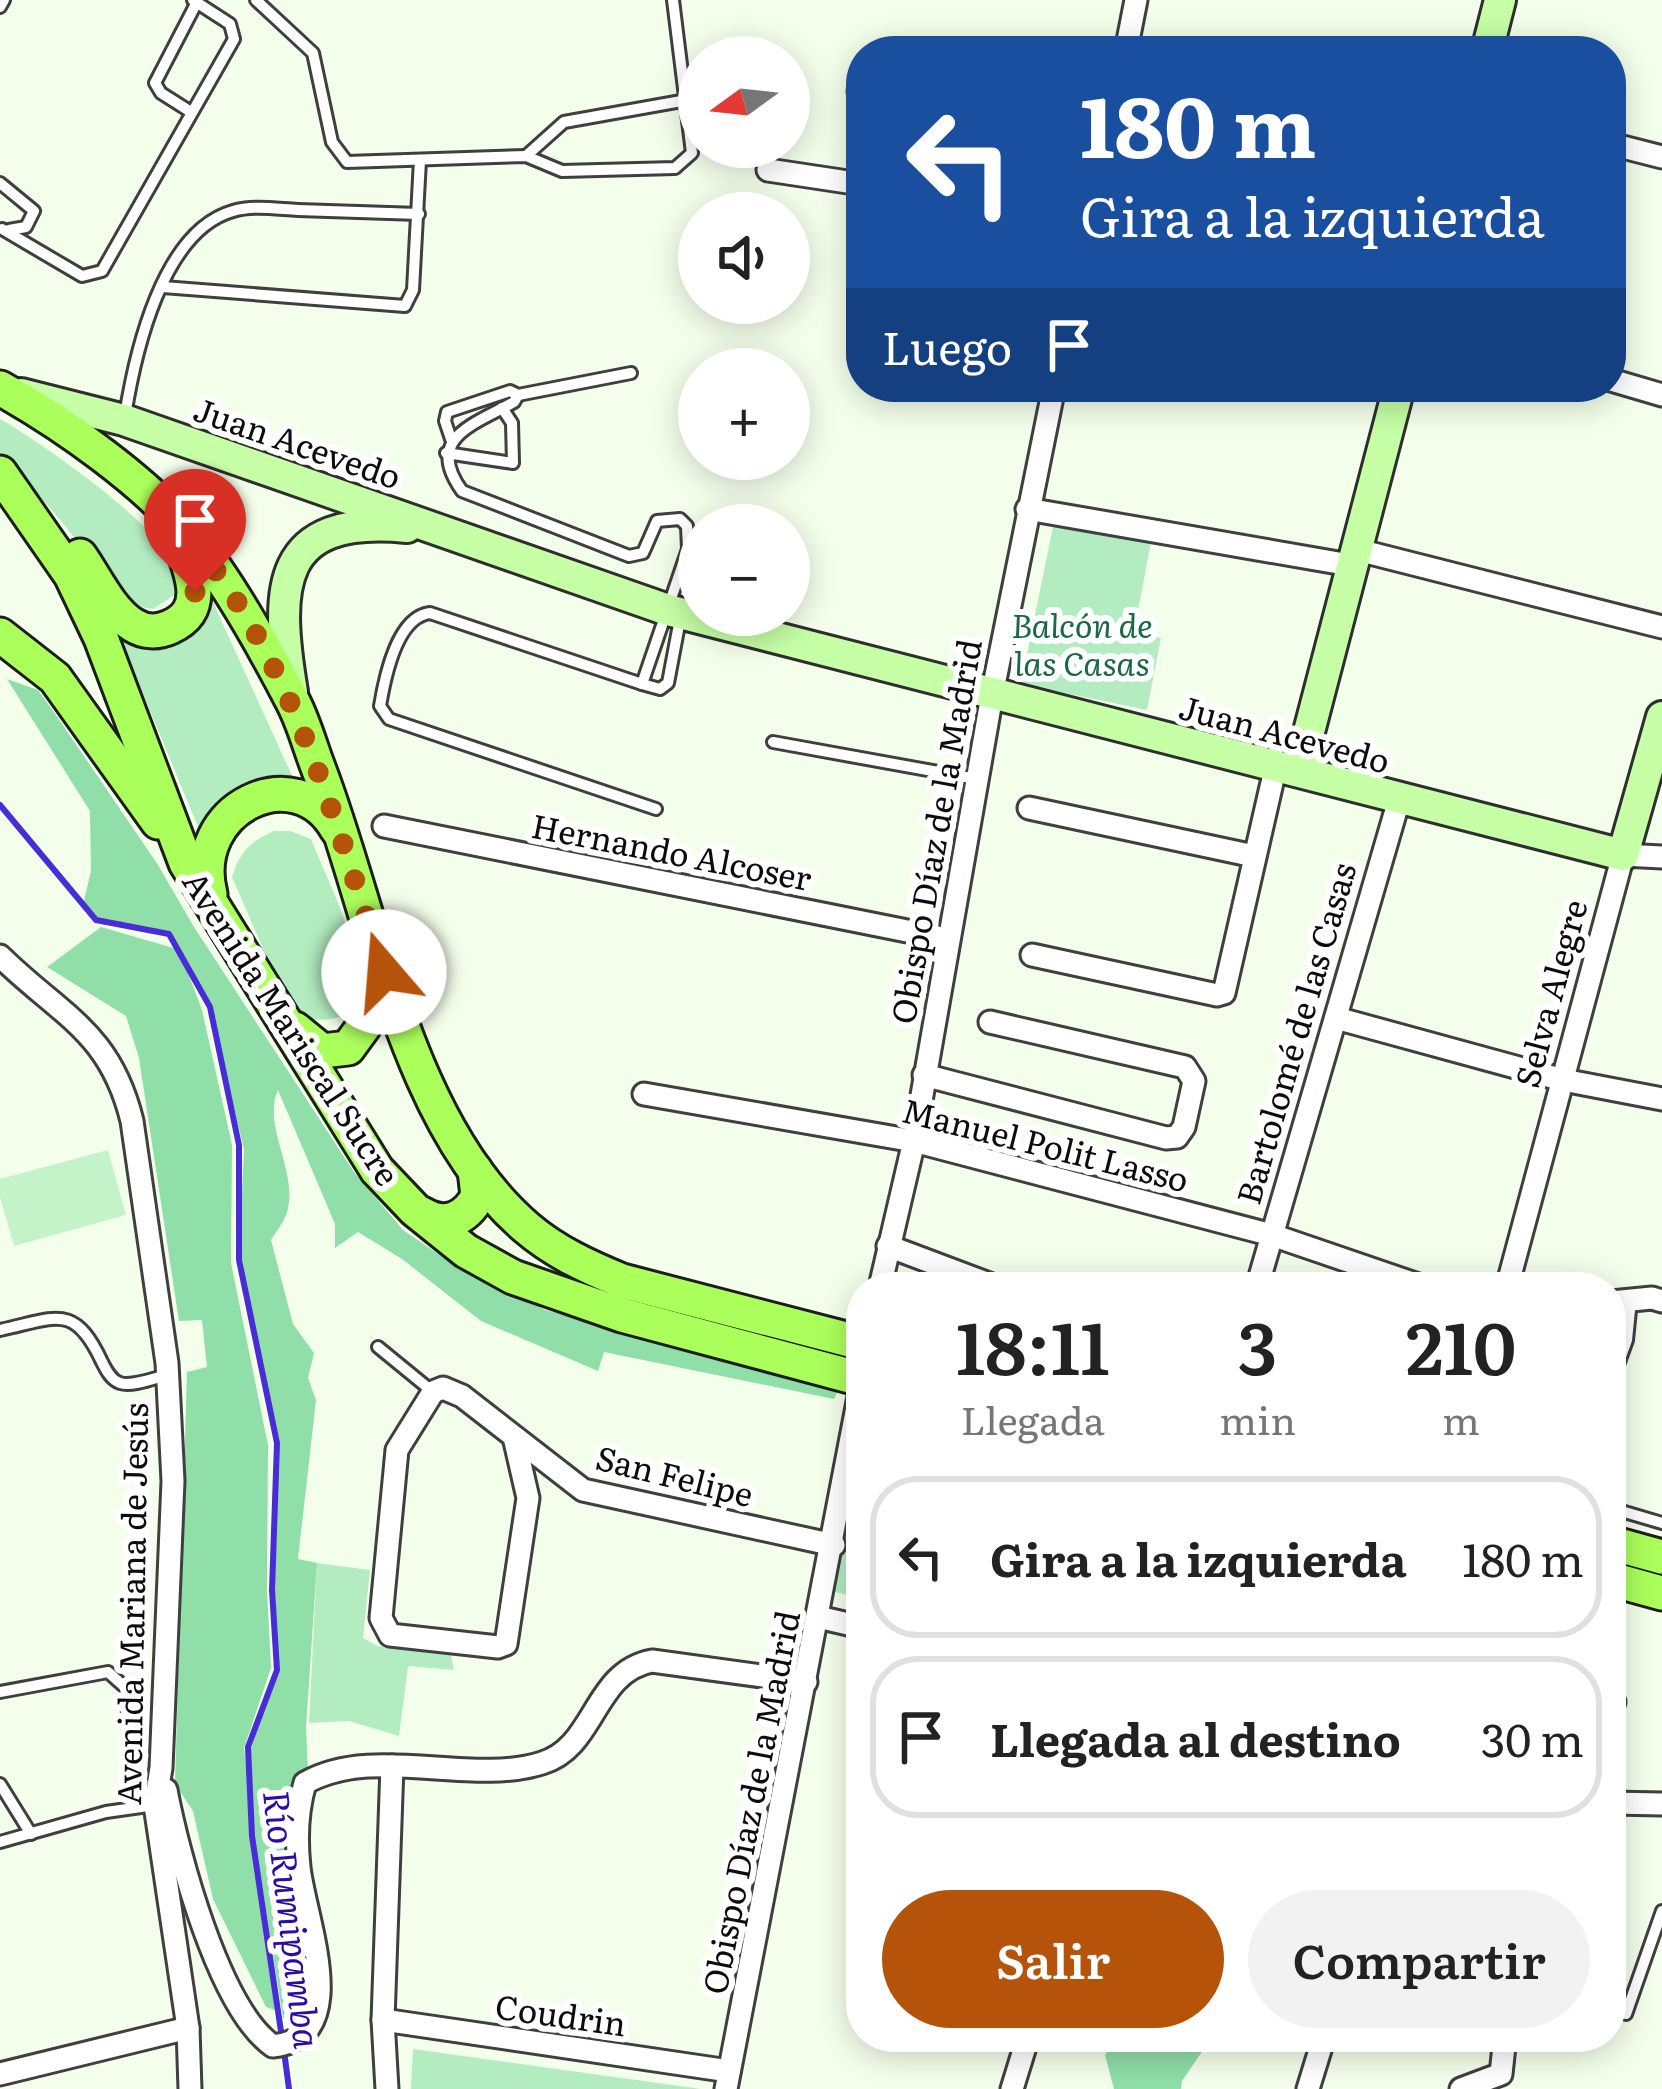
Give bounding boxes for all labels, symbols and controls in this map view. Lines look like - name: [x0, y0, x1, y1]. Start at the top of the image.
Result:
- north arrow: [678, 36, 810, 168]
- map controls: [678, 36, 810, 636]
- text: 180 m: [1080, 59, 1317, 184]
- icon: left: [882, 84, 1038, 240]
- text: Gira a la izquierda: [1080, 173, 1545, 254]
- button: sound: [678, 192, 810, 324]
- text: Luego: [882, 312, 1012, 379]
- icon: arrive: [1036, 312, 1102, 378]
- button: +: [678, 348, 810, 480]
- street label: Juan Acevedo: [188, 383, 408, 499]
- pin: [144, 469, 246, 592]
- icon: arrive: [162, 487, 228, 553]
- button: −: [678, 504, 810, 636]
- park label: Balcón de las Casas: [1011, 599, 1153, 686]
- street label: Obispo Díaz de la Madrid: [876, 635, 992, 1027]
- street label: Juan Acevedo: [1174, 680, 1396, 784]
- street label: Hernando Alcoser: [528, 799, 816, 901]
- street label: Bartolomé de las Casas: [1222, 856, 1366, 1210]
- street label: Avenida Mariscal Sucre: [173, 860, 413, 1194]
- street label: Selva Alegre: [1500, 894, 1598, 1092]
- position arrow: [321, 909, 447, 1035]
- street label: Manuel Polit Lasso: [898, 1084, 1194, 1202]
- text: 18:11: [956, 1290, 1110, 1397]
- text: 3: [1238, 1290, 1277, 1397]
- text: 210: [1406, 1290, 1516, 1397]
- text: Llegada: [961, 1389, 1105, 1447]
- text: min: [1219, 1389, 1296, 1447]
- text: m: [1442, 1389, 1480, 1447]
- street label: Avenida Mariana de Jesús: [102, 1402, 158, 1806]
- street label: San Felipe: [591, 1431, 759, 1517]
- icon: left: [888, 1524, 954, 1590]
- text: Gira a la izquierda: [990, 1524, 1406, 1591]
- text: 180 m: [1462, 1524, 1584, 1591]
- street label: Obispo Díaz de la Madrid: [688, 1606, 810, 1998]
- icon: arrive: [888, 1704, 954, 1770]
- text: Llegada al destino: [990, 1704, 1401, 1771]
- text: 30 m: [1481, 1704, 1584, 1771]
- water label: Río Rumipamba: [252, 1787, 336, 2052]
- button: Salir: [882, 1890, 1224, 2028]
- button: Compartir: [1248, 1890, 1590, 2028]
- street label: Coudrin: [492, 1980, 630, 2046]

